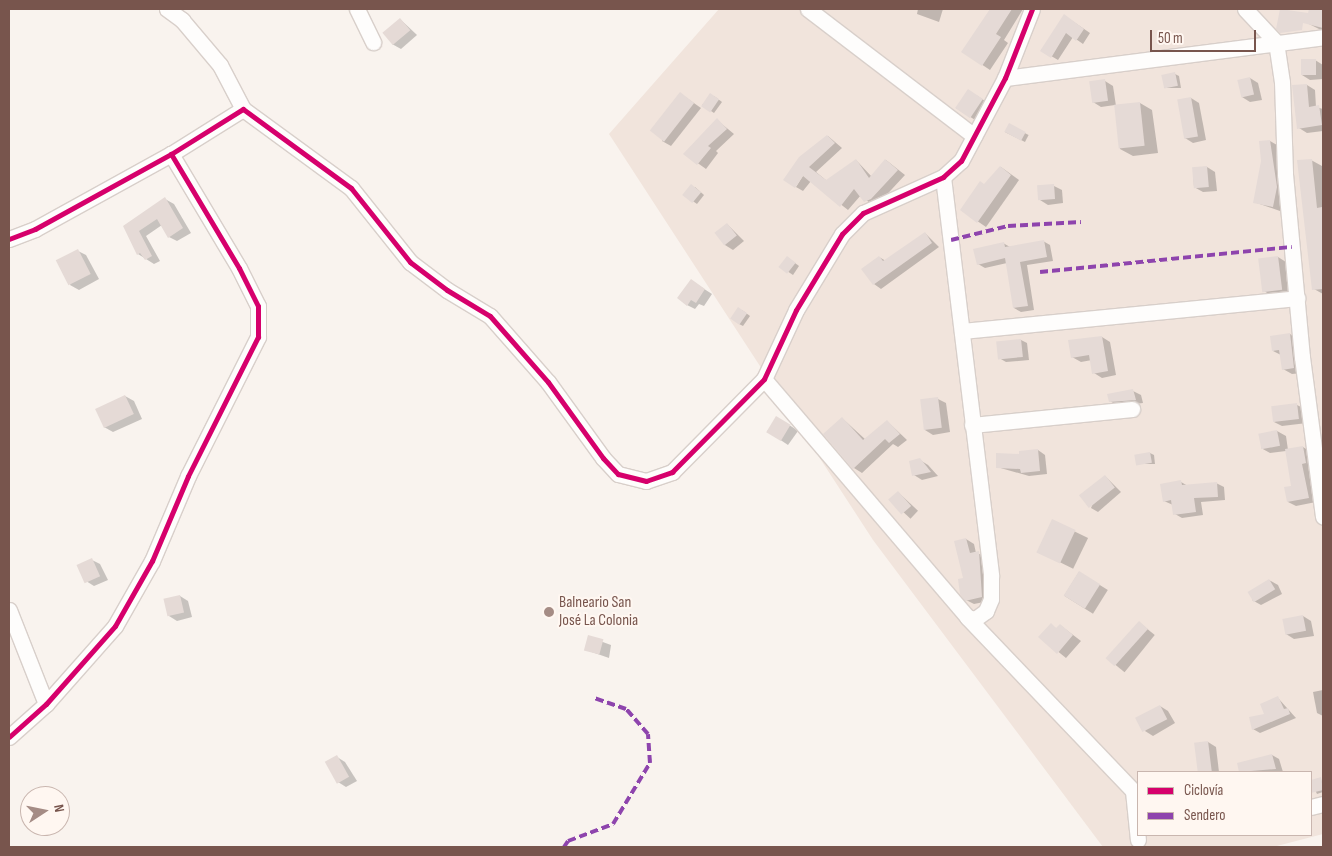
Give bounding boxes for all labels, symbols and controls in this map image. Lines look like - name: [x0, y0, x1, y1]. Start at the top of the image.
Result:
- scale bar: [1152, 20, 1258, 52]
- text: 50 m: [1158, 29, 1183, 48]
- place label: Balneario San José La Colonia: [559, 593, 638, 631]
- marker: Balneario San José La Colonia: [543, 606, 555, 618]
- legend: [1137, 771, 1312, 836]
- text: Ciclovía: [1184, 781, 1223, 800]
- north arrow: [20, 786, 70, 836]
- text: N: [50, 803, 68, 814]
- text: Sendero: [1184, 806, 1225, 825]

